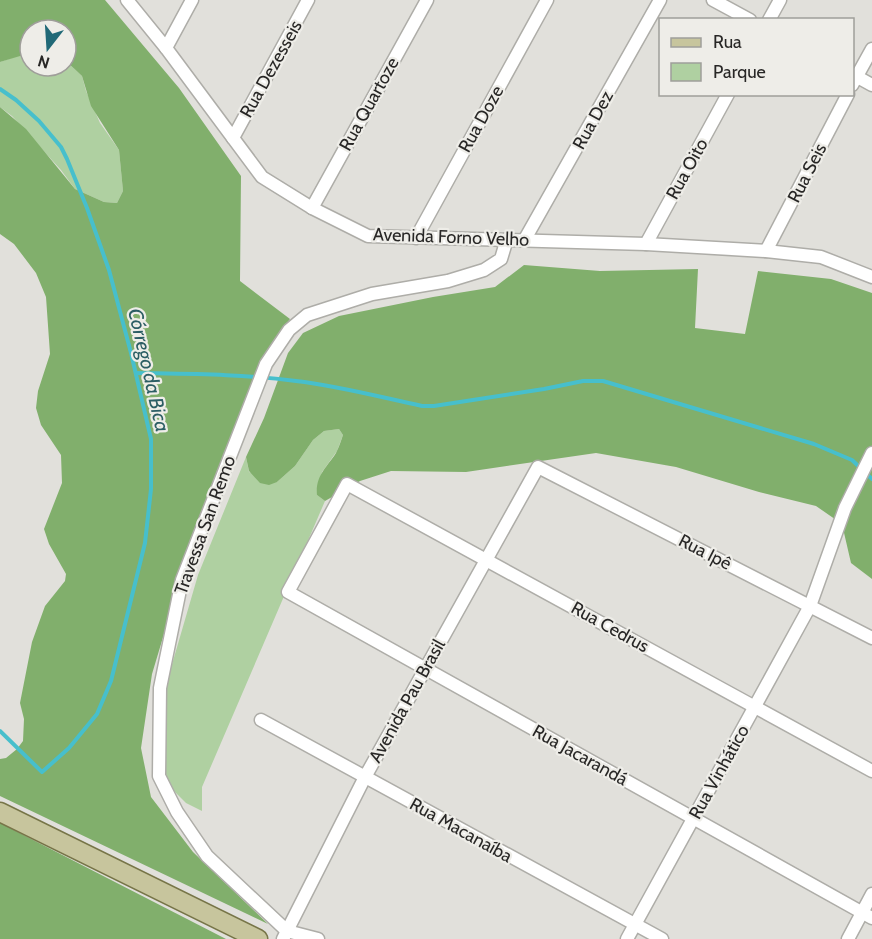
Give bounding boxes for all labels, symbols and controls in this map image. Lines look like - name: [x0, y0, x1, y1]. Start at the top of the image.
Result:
- street label: Rua Dezesseis: [235, 17, 307, 121]
- north arrow: [18, 18, 78, 78]
- legend: [659, 18, 854, 96]
- text: Rua: [713, 31, 742, 53]
- text: N: [36, 51, 52, 73]
- street label: Rua Quartoze: [334, 53, 404, 155]
- text: Parque: [713, 61, 766, 83]
- street label: Rua Doze: [454, 82, 508, 156]
- street label: Rua Dez: [568, 86, 618, 153]
- street label: Rua Oito: [661, 135, 713, 203]
- street label: Rua Seis: [783, 140, 831, 206]
- street label: Avenida Forno Velho: [373, 223, 530, 251]
- water label: Córrego da Bica: [123, 306, 175, 434]
- street label: Travessa San Remo: [170, 453, 240, 597]
- street label: Rua Ipê: [675, 529, 735, 575]
- street label: Rua Cedrus: [567, 597, 653, 657]
- street label: Avenida Pau Brasil: [364, 635, 450, 766]
- street label: Rua Jacarandá: [529, 720, 632, 790]
- street label: Rua Vinhático: [684, 721, 754, 823]
- street label: Rua Macanaíba: [406, 793, 516, 867]

